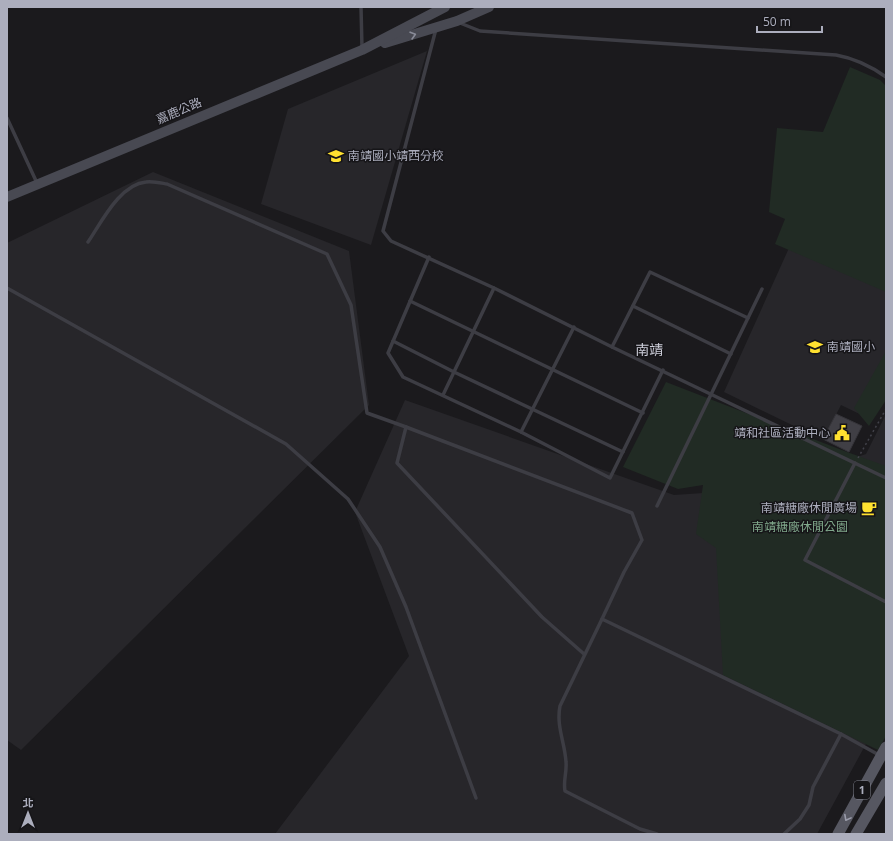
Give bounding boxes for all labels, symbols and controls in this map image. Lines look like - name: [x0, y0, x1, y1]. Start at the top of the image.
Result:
- scale bar: [757, 8, 822, 34]
- text: 50 m: [763, 13, 791, 30]
- one-way arrow: [409, 31, 416, 40]
- street label: 嘉鹿公路: [153, 93, 204, 128]
- school or university icon: 南靖國小靖西分校: [327, 147, 345, 165]
- place label: 南靖國小靖西分校: [348, 147, 444, 164]
- school or university icon: 南靖國小: [806, 338, 824, 356]
- place label: 南靖國小: [827, 338, 875, 355]
- district label: 南靖: [635, 340, 663, 359]
- place label: 靖和社區活動中心: [734, 424, 830, 441]
- public building icon: 靖和社區活動中心: [833, 424, 851, 442]
- place label: 南靖糖廠休閒廣場: [761, 499, 857, 516]
- cafe icon: 南靖糖廠休閒廣場: [860, 499, 878, 517]
- park label: 南靖糖廠休閒公園: [752, 518, 848, 535]
- road number: 1: [854, 781, 870, 799]
- north arrow: [8, 793, 48, 833]
- text: 北: [23, 795, 34, 810]
- one-way arrow: [844, 814, 851, 821]

